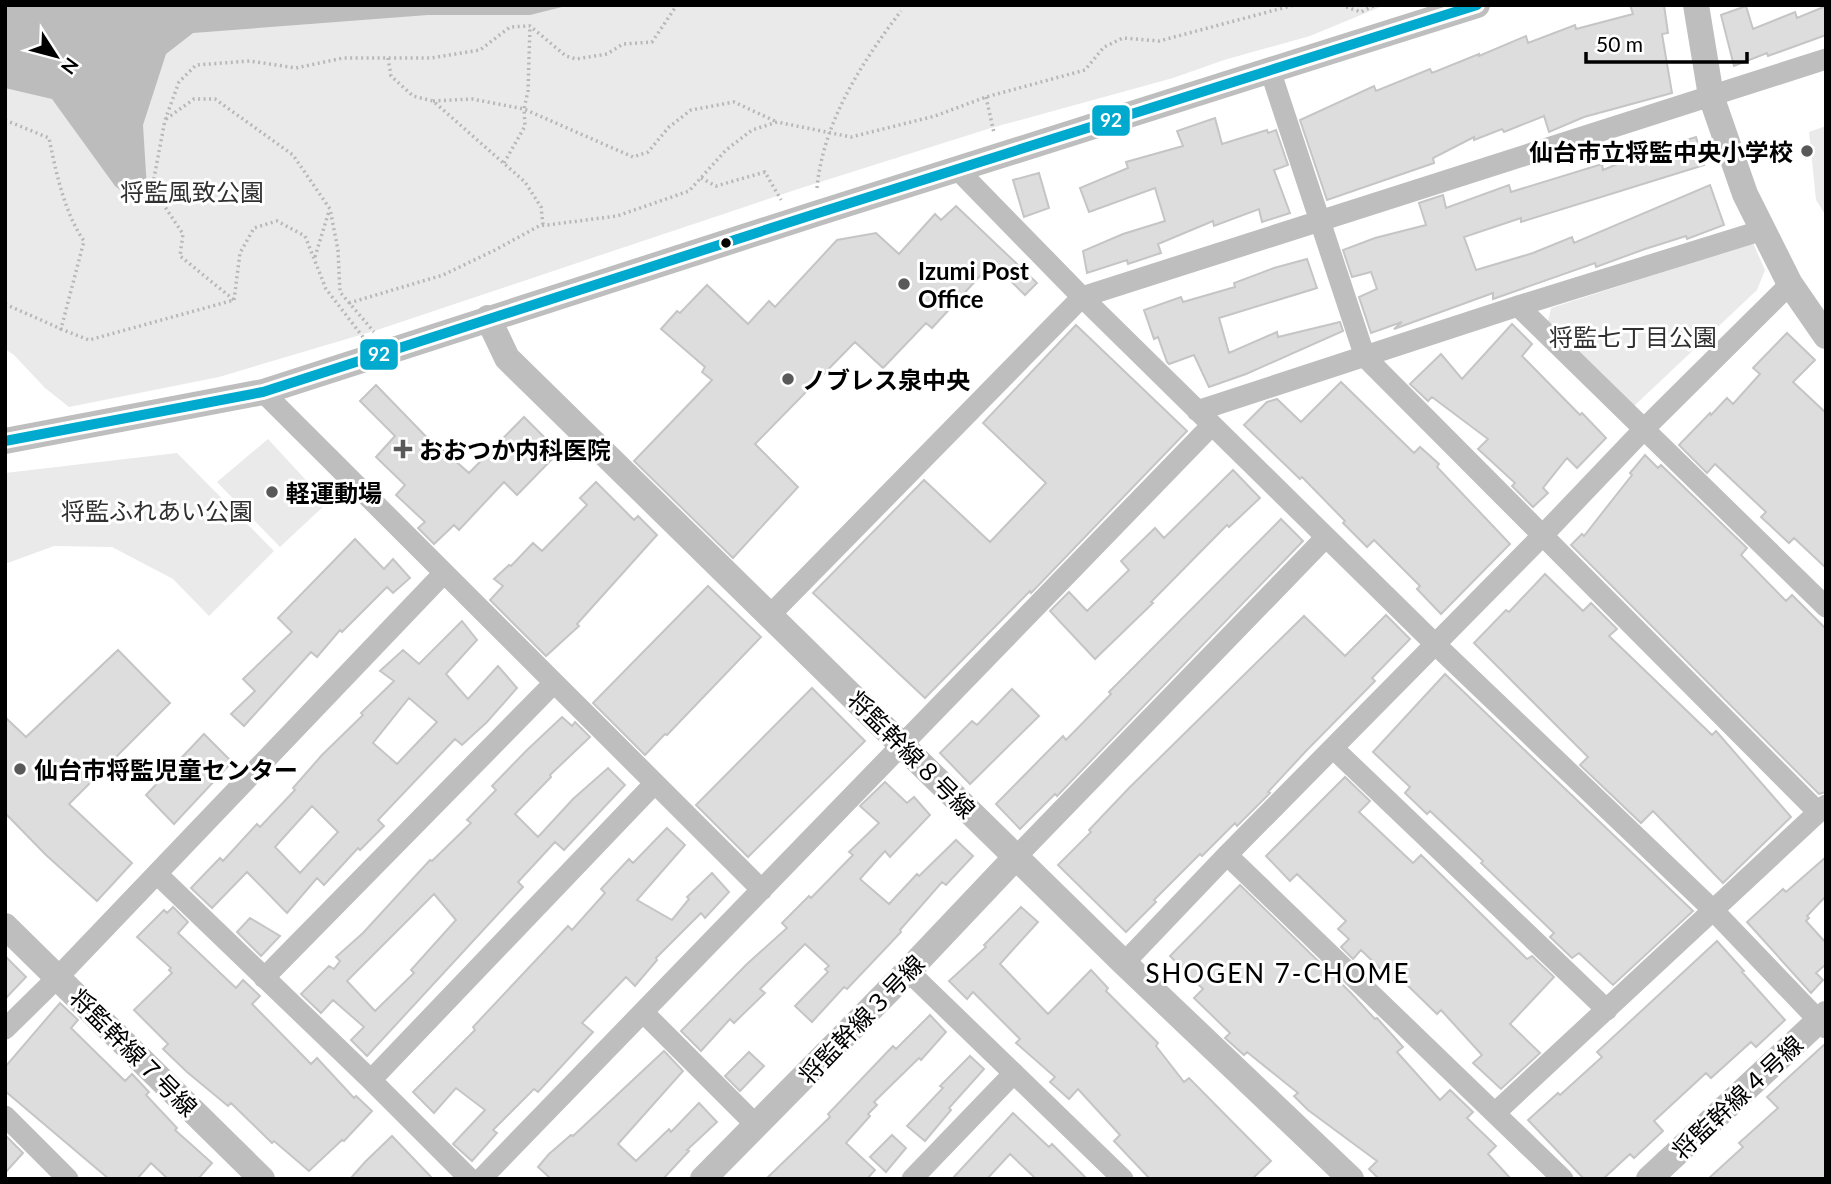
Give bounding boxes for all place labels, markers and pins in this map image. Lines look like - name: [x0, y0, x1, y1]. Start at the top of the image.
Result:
- place label: 仙台市立将監中央小学校: [1529, 137, 1793, 166]
- marker: 仙台市立将監中央小学校: [1799, 143, 1815, 159]
- unlabelled marker: [719, 236, 733, 250]
- place label: Izumi Post Office: [918, 256, 1029, 313]
- marker: Izumi Post Office: [896, 276, 912, 292]
- place label: ノブレス泉中央: [802, 365, 970, 394]
- marker: ノブレス泉中央: [780, 371, 796, 387]
- place label: おおつか内科医院: [419, 435, 611, 464]
- marker: おおつか内科医院: [393, 439, 413, 459]
- place label: 軽運動場: [286, 478, 382, 507]
- marker: 軽運動場: [264, 484, 280, 500]
- place label: 仙台市将監児童センター: [34, 755, 298, 784]
- marker: 仙台市将監児童センター: [12, 761, 28, 777]

